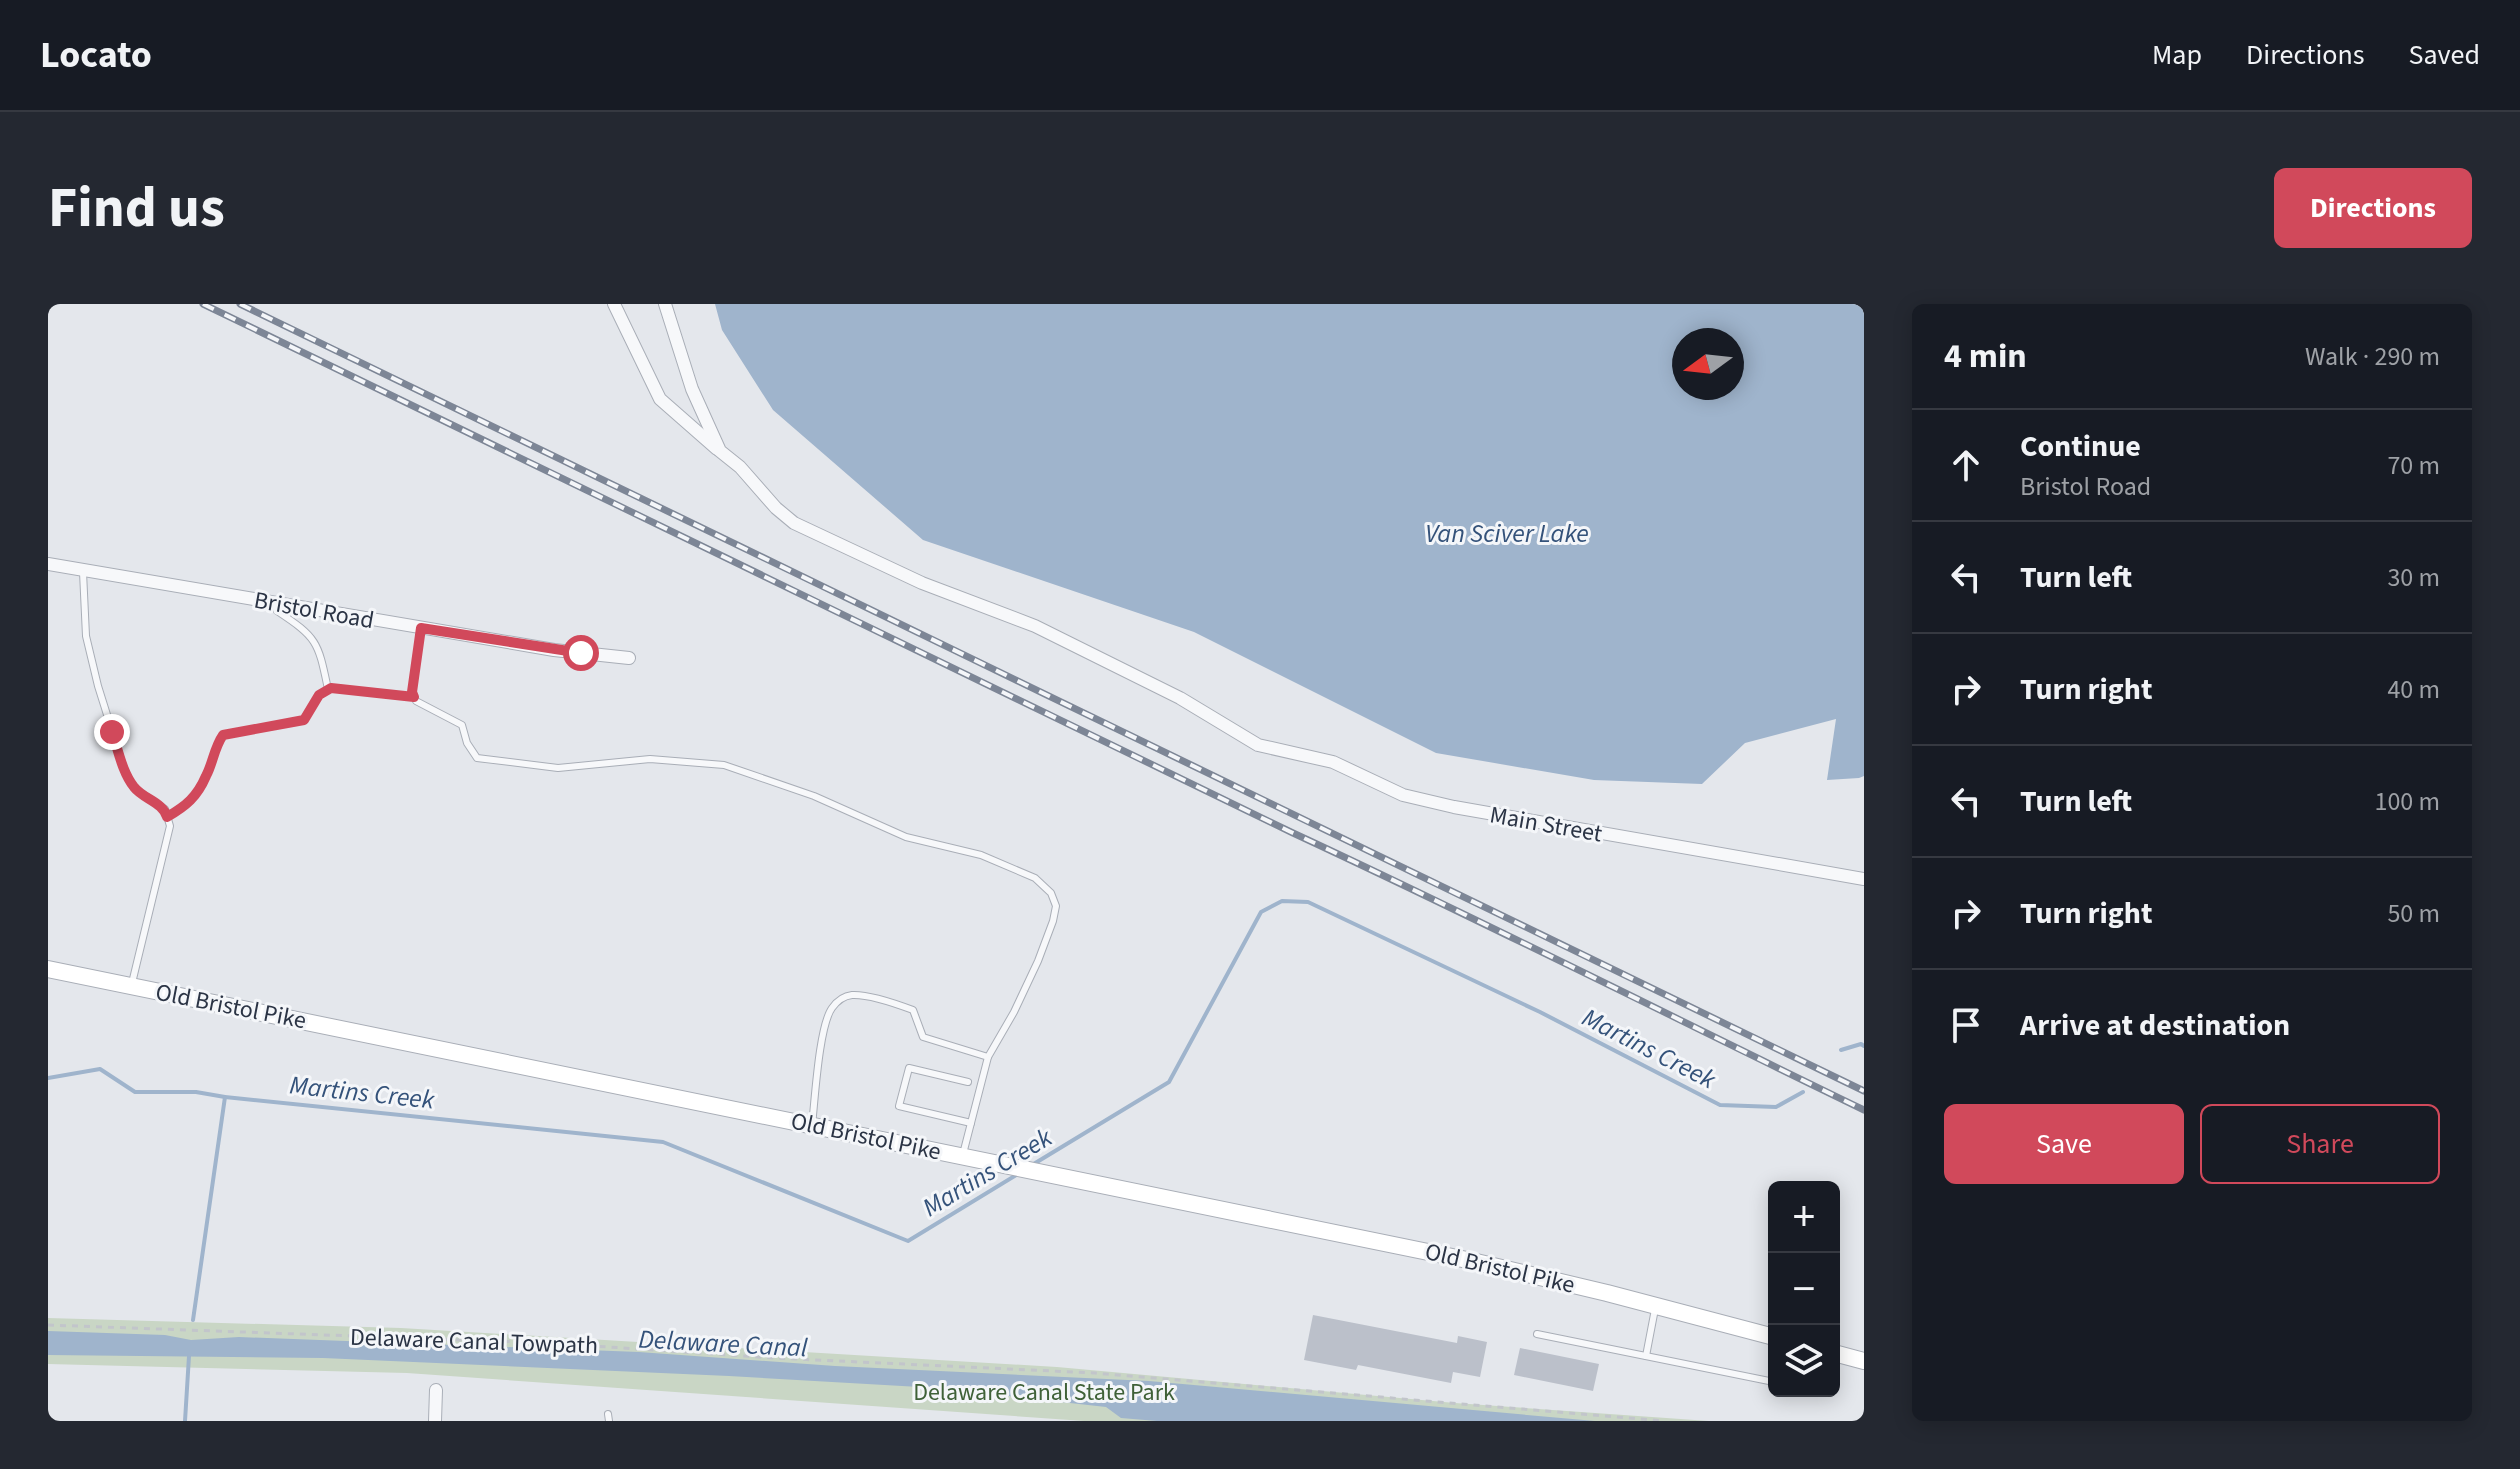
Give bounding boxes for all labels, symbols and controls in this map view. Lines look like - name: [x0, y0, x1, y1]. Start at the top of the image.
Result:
- text: Locato: [40, 28, 152, 82]
- text: Map: [2152, 35, 2202, 75]
- text: Directions: [2246, 35, 2365, 75]
- text: Saved: [2409, 35, 2480, 75]
- button: Directions: [2274, 168, 2472, 248]
- text: Find us: [48, 169, 225, 248]
- north arrow: [1672, 328, 1744, 400]
- text: 4 min: [1944, 332, 2027, 381]
- text: Walk · 290 m: [2305, 338, 2440, 375]
- text: Continue: [2020, 425, 2141, 468]
- icon: ahead: [1944, 443, 1988, 487]
- text: 70 m: [2387, 447, 2440, 484]
- text: Bristol Road: [2020, 468, 2151, 505]
- water label: Van Sciver Lake: [1425, 515, 1589, 552]
- icon: left: [1944, 555, 1988, 599]
- text: Turn left: [2020, 556, 2132, 599]
- text: 30 m: [2387, 559, 2440, 596]
- street label: Bristol Road: [251, 583, 377, 638]
- route start: [563, 635, 599, 671]
- icon: right: [1944, 667, 1988, 711]
- text: Turn right: [2020, 668, 2152, 711]
- text: 40 m: [2387, 671, 2440, 708]
- route end: [94, 714, 130, 750]
- icon: left: [1944, 779, 1988, 823]
- text: Turn left: [2020, 780, 2132, 823]
- text: 100 m: [2374, 783, 2440, 820]
- street label: Main Street: [1487, 797, 1605, 852]
- icon: right: [1944, 891, 1988, 935]
- text: Turn right: [2020, 892, 2152, 935]
- text: 50 m: [2387, 895, 2440, 932]
- street label: Old Bristol Pike: [153, 975, 309, 1038]
- water label: Martins Creek: [1576, 999, 1722, 1098]
- icon: arrive: [1944, 1003, 1988, 1047]
- text: Arrive at destination: [2020, 1004, 2290, 1047]
- water label: Martins Creek: [288, 1067, 437, 1119]
- street label: Old Bristol Pike: [788, 1104, 944, 1169]
- button: Save: [1944, 1104, 2184, 1184]
- button: Share: [2200, 1104, 2440, 1184]
- water label: Martins Creek: [915, 1119, 1060, 1226]
- map controls: [1768, 1181, 1840, 1397]
- button: +: [1768, 1181, 1840, 1253]
- street label: Old Bristol Pike: [1422, 1234, 1578, 1303]
- button: −: [1768, 1253, 1840, 1325]
- street label: Delaware Canal Towpath: [349, 1320, 599, 1363]
- water label: Delaware Canal: [638, 1321, 809, 1366]
- button: layers: [1768, 1325, 1840, 1397]
- park label: Delaware Canal State Park: [913, 1375, 1175, 1410]

